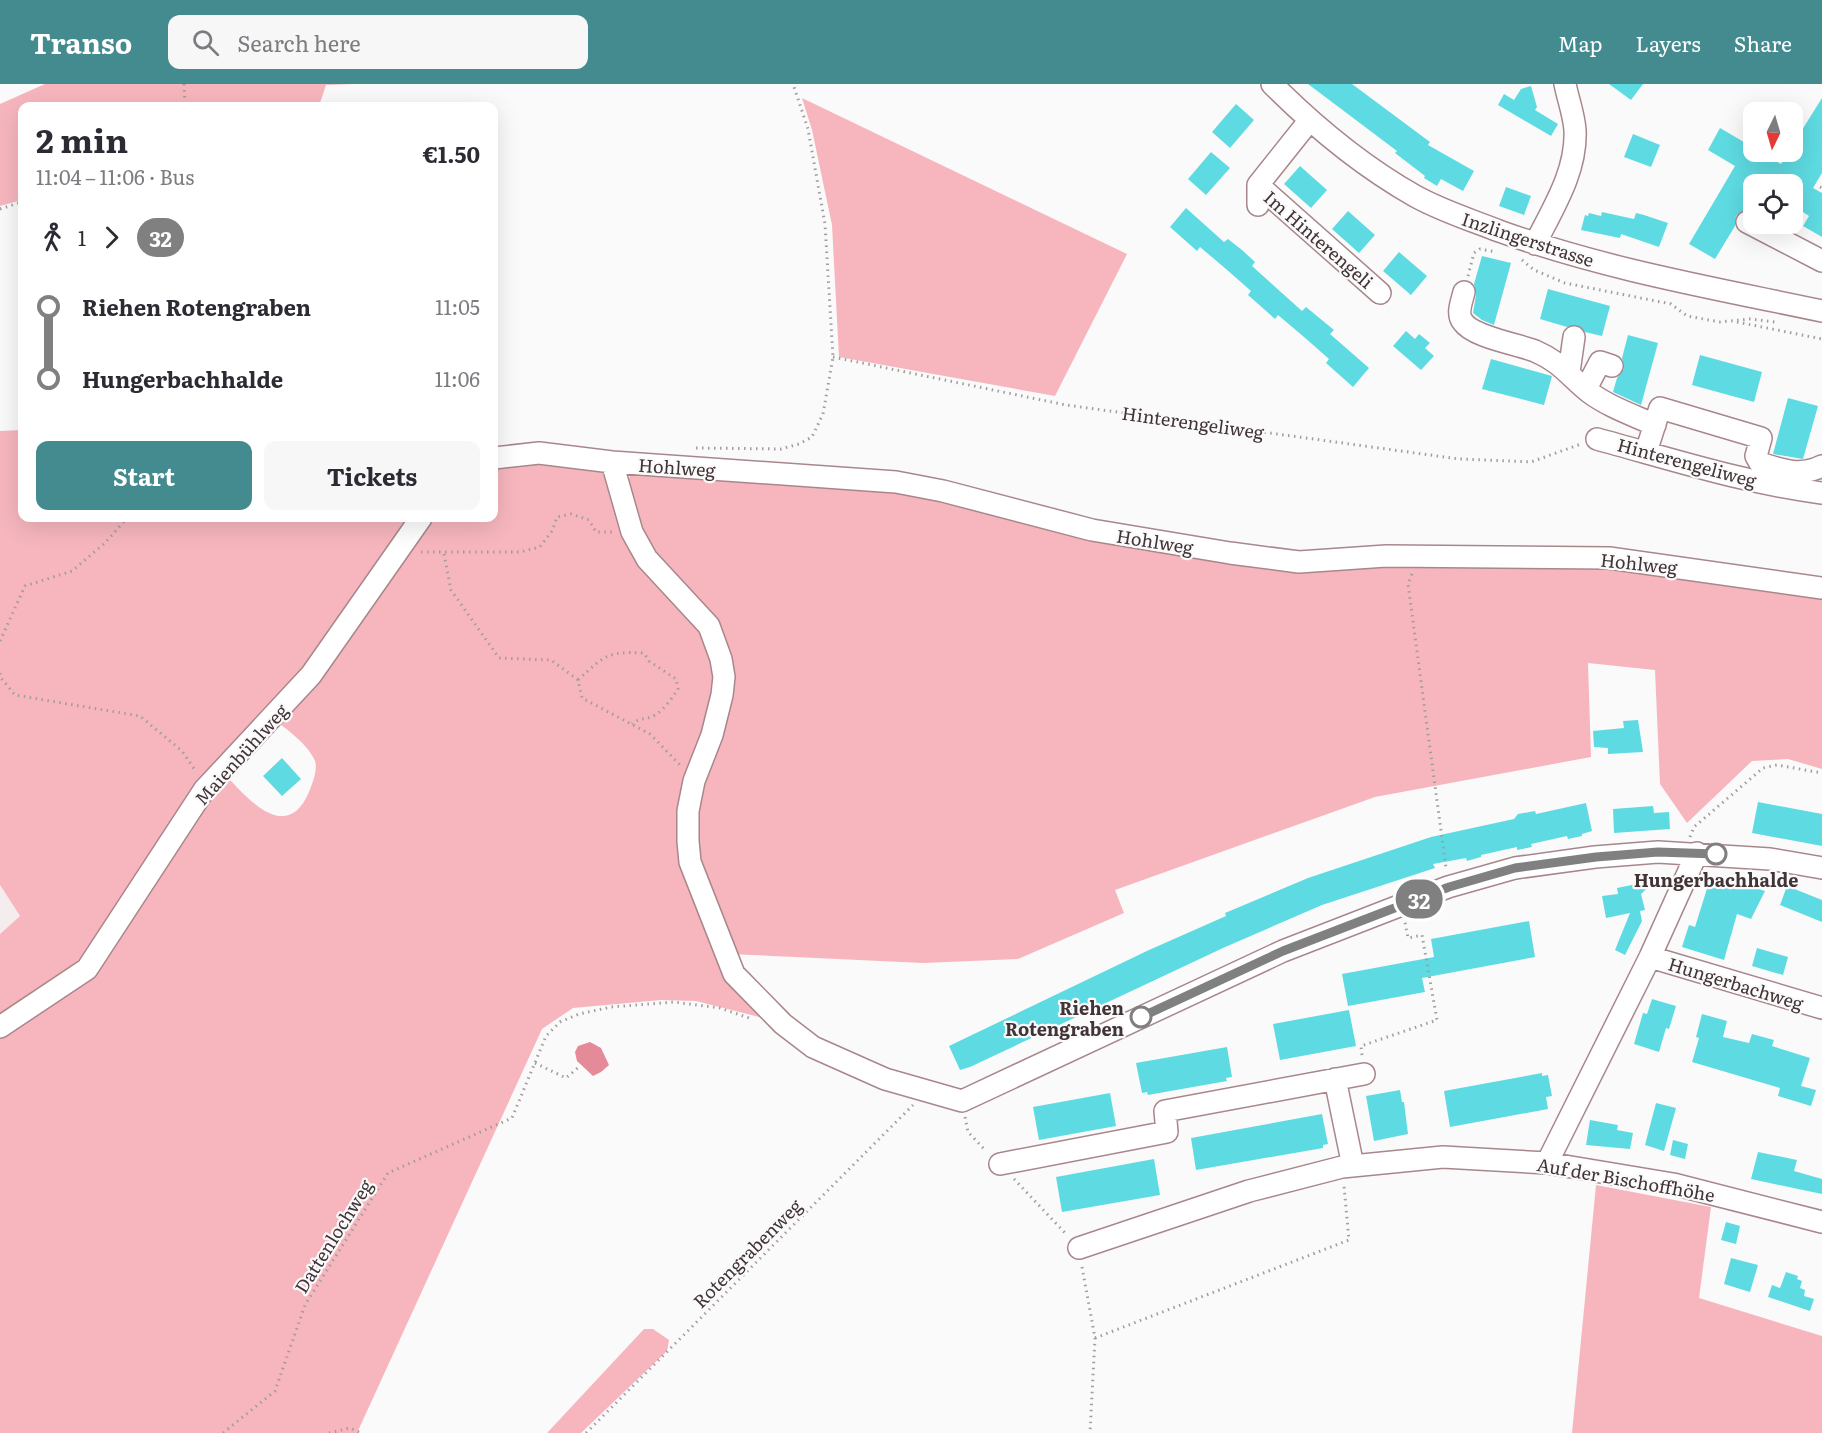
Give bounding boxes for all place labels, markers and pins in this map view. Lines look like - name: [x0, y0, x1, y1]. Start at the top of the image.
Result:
- marker: Hungerbachhalde: [1705, 843, 1727, 865]
- place label: Hungerbachhalde: [1634, 866, 1798, 893]
- place label: Riehen Rotengraben: [1005, 994, 1124, 1042]
- marker: Riehen Rotengraben: [1130, 1006, 1152, 1028]

